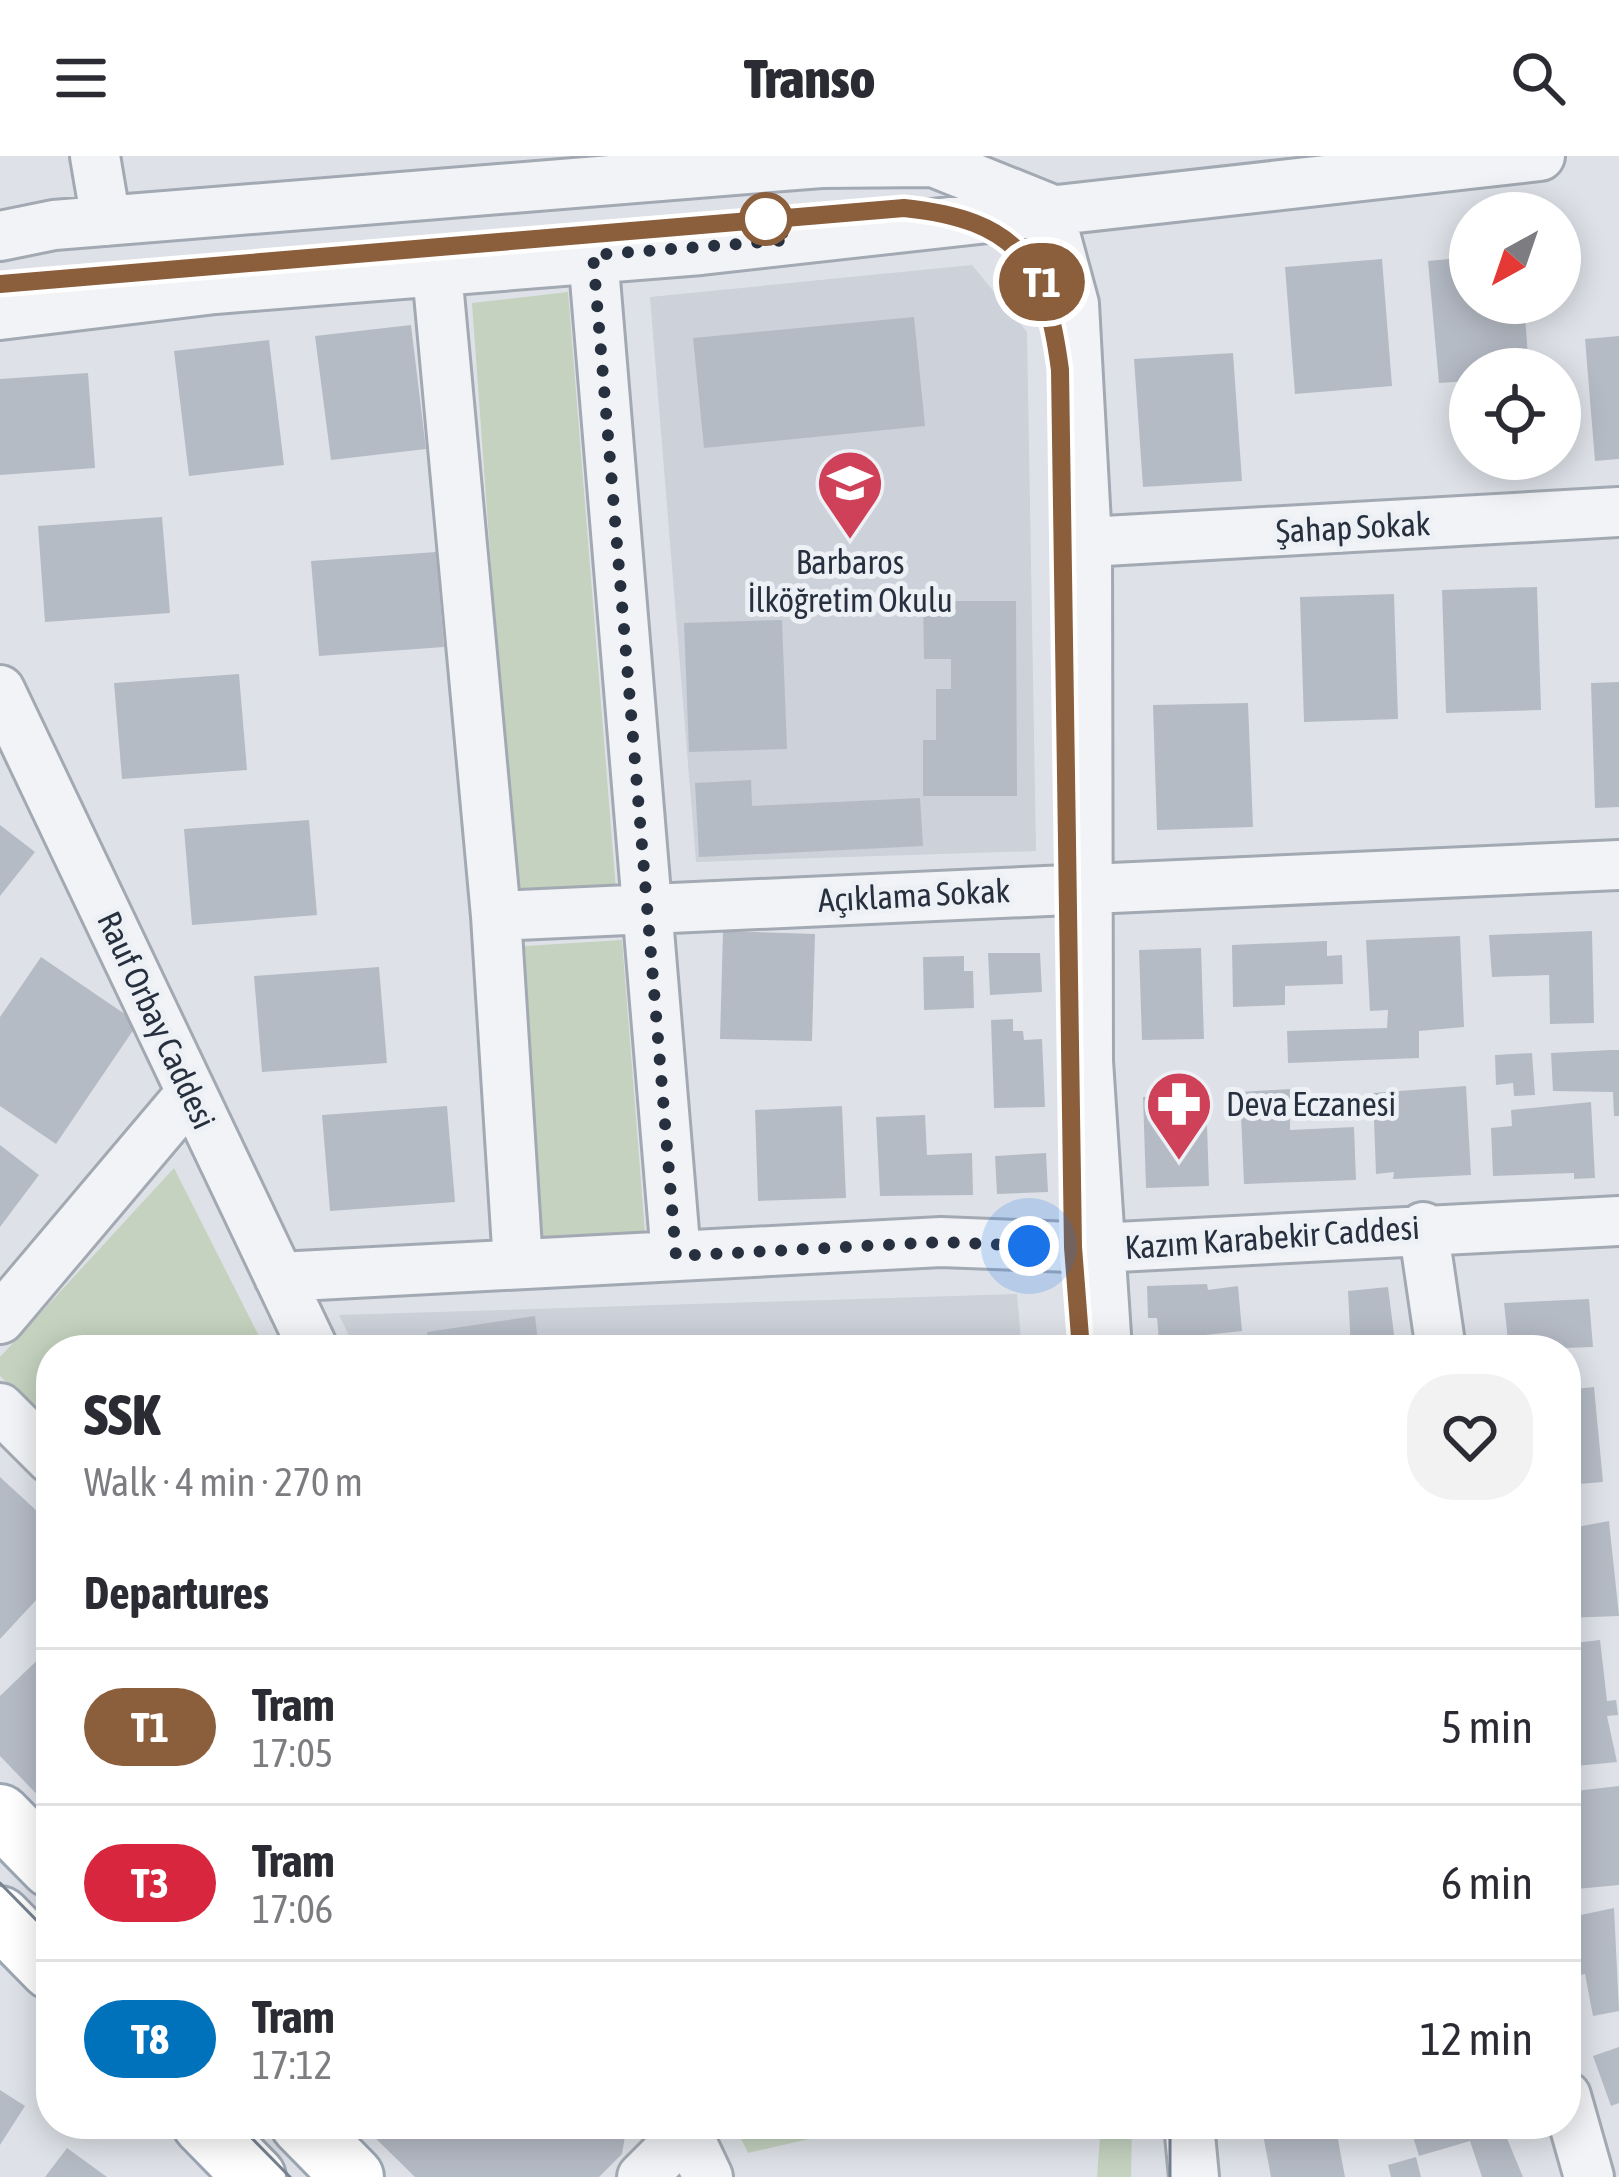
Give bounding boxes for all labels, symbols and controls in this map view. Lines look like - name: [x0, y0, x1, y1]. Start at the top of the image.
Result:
- icon: menu: [48, 45, 114, 111]
- icon: search: [1505, 45, 1571, 111]
- text: Transo: [744, 48, 875, 109]
- north arrow: [1449, 192, 1581, 324]
- map controls: [1449, 192, 1581, 480]
- unlabelled marker: [741, 194, 791, 244]
- line badge: T1: [988, 243, 1096, 321]
- text: T1: [1023, 258, 1061, 306]
- button: locate: [1449, 348, 1581, 480]
- school or university icon: Barbaros İlköğretim Okulu: [815, 448, 885, 542]
- street label: Şahap Sokak: [1275, 504, 1431, 550]
- place label: Barbaros İlköğretim Okulu: [747, 543, 953, 619]
- street label: Açıklama Sokak: [817, 871, 1011, 919]
- street label: Rauf Orbay Caddesi: [90, 905, 224, 1135]
- pharmacy icon: Deva Eczanesi: [1144, 1069, 1214, 1163]
- place label: Deva Eczanesi: [1226, 1085, 1396, 1123]
- street label: Kazım Karabekir Caddesi: [1123, 1208, 1421, 1266]
- your location: [999, 1216, 1059, 1276]
- button: heart: [1407, 1374, 1533, 1500]
- text: SSK: [84, 1382, 160, 1447]
- text: Walk · 4 min · 270 m: [84, 1460, 363, 1504]
- text: Departures: [84, 1567, 269, 1619]
- text: Tram: [252, 1679, 335, 1731]
- text: 5 min: [1441, 1701, 1533, 1753]
- text: T1: [131, 1703, 169, 1751]
- text: 17:05: [252, 1731, 333, 1775]
- text: Tram: [252, 1835, 335, 1887]
- text: 6 min: [1441, 1857, 1533, 1909]
- text: T3: [131, 1859, 169, 1907]
- text: 17:06: [252, 1887, 333, 1931]
- text: Tram: [252, 1991, 335, 2043]
- text: 12 min: [1420, 2013, 1533, 2065]
- text: T8: [131, 2015, 169, 2063]
- text: 17:12: [252, 2043, 332, 2087]

